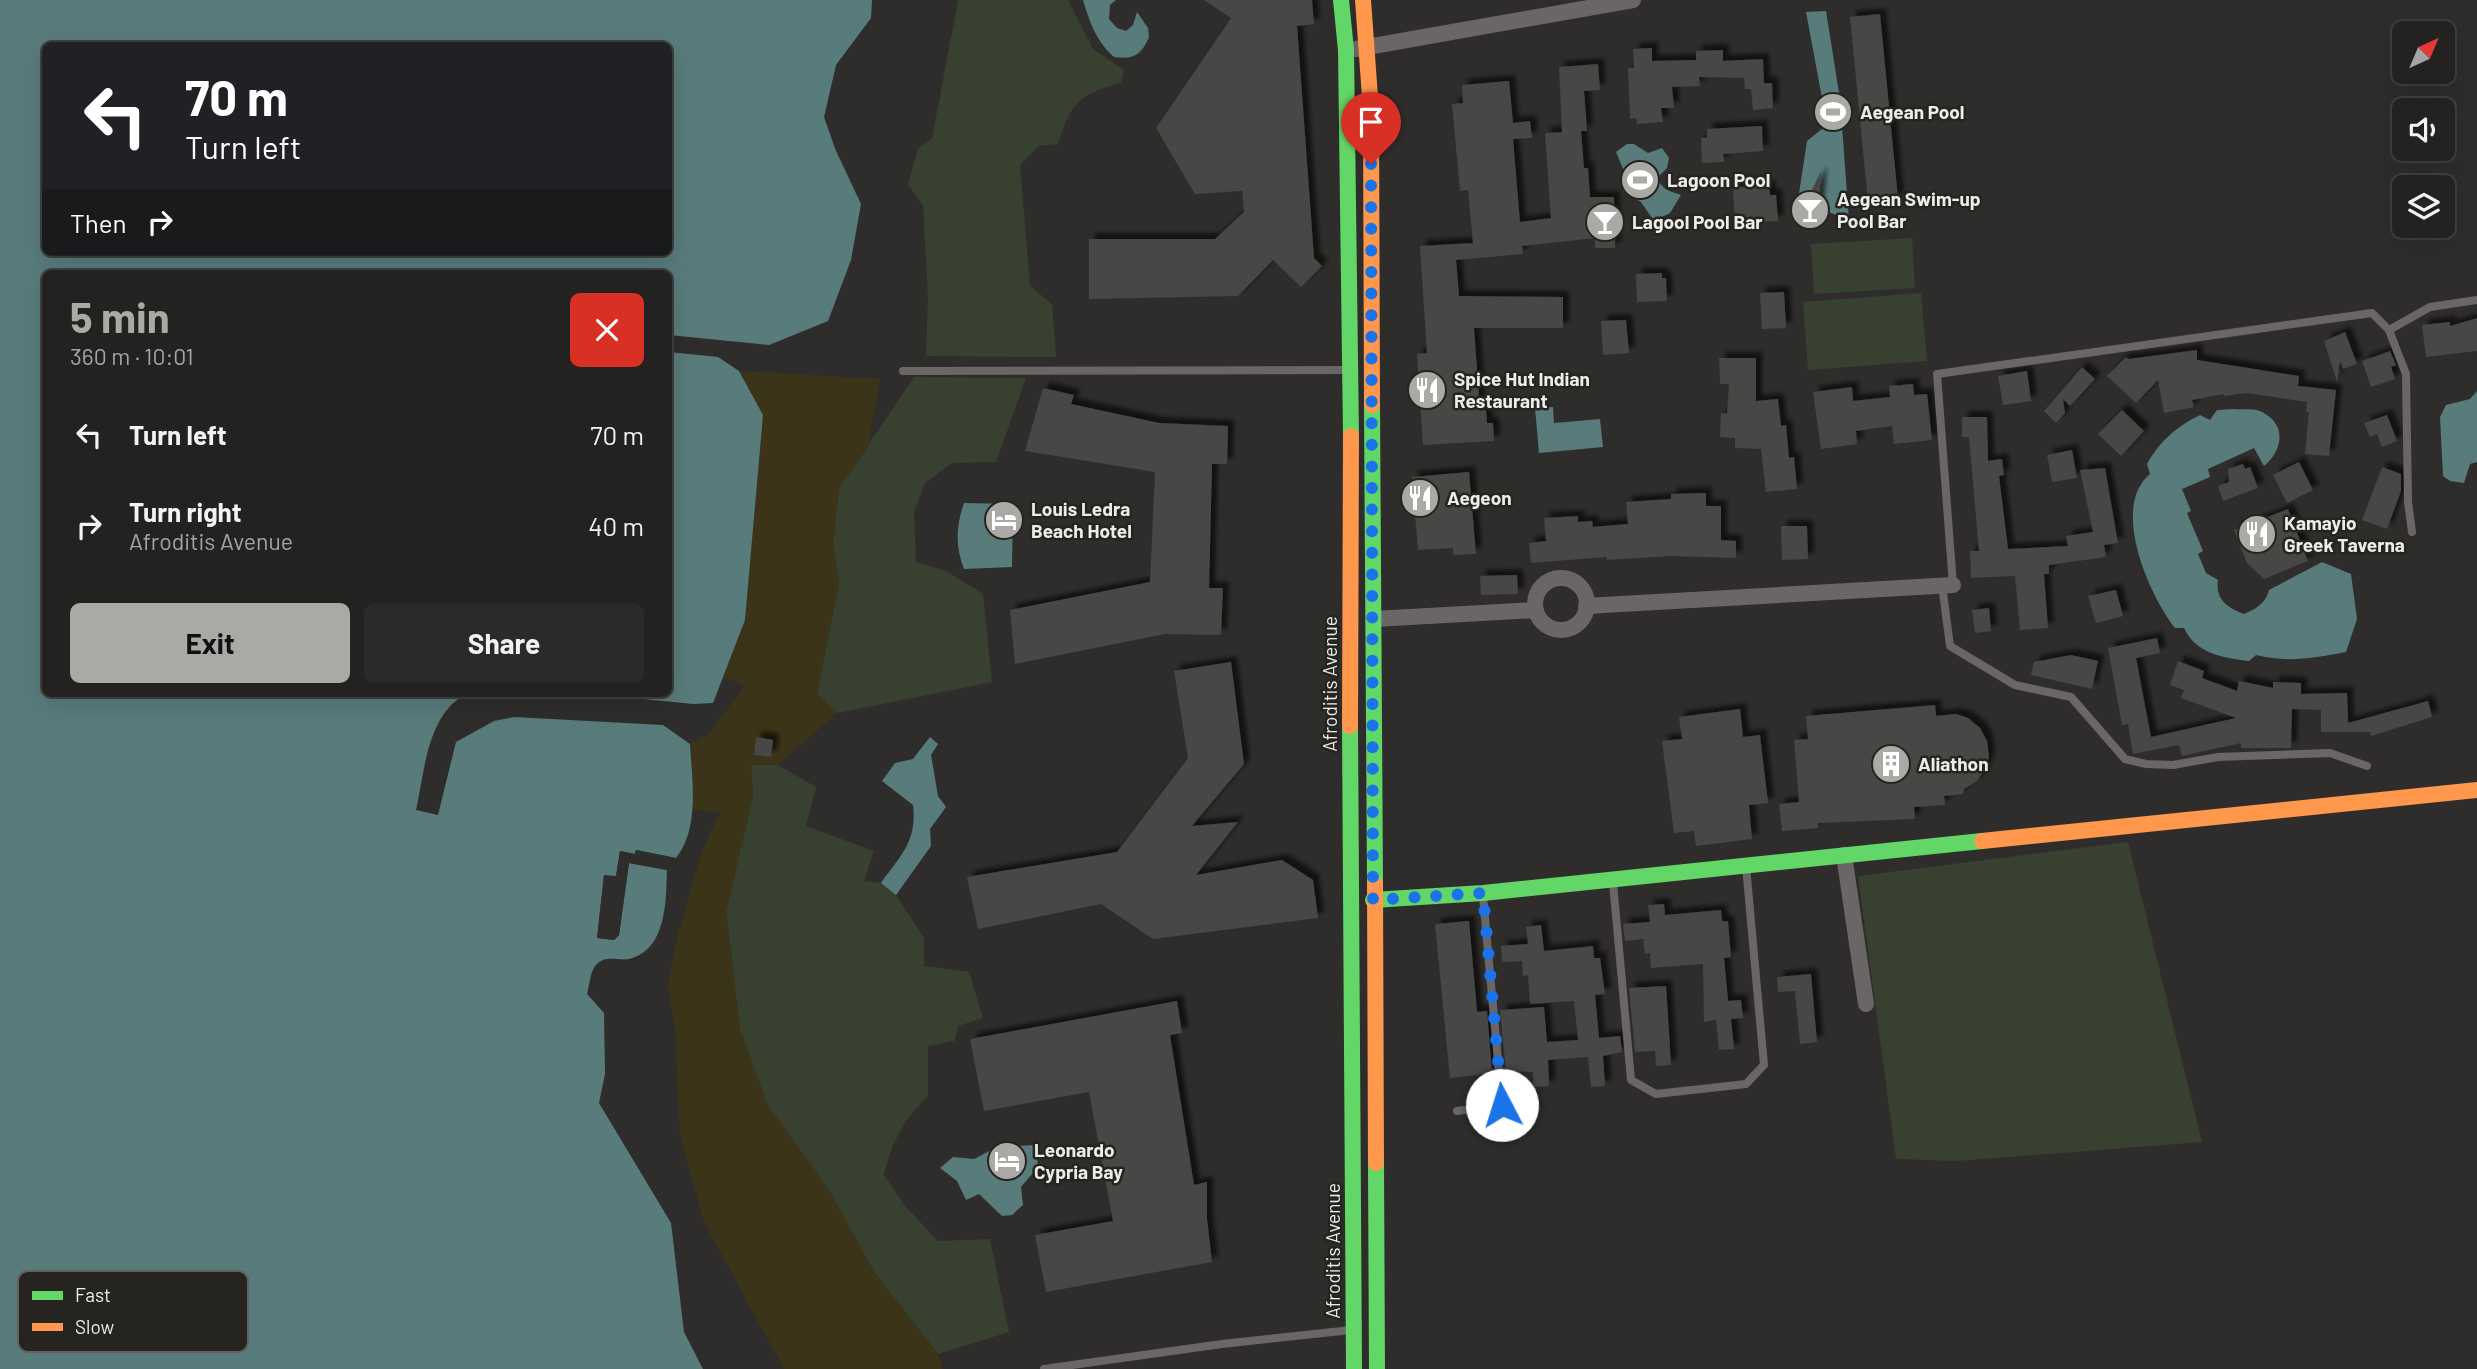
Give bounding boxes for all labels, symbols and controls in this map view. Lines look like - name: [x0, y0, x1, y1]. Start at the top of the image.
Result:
- north arrow: [2392, 21, 2455, 84]
- map controls: [2392, 21, 2455, 238]
- text: 70 m: [185, 67, 288, 126]
- icon: left: [70, 70, 161, 161]
- sports icon: Aegean Pool: [1812, 91, 1854, 133]
- pin: [1341, 92, 1401, 164]
- button: sound: [2392, 98, 2455, 161]
- place label: Aegean Pool: [1860, 100, 1964, 123]
- icon: arrive: [1352, 103, 1390, 141]
- text: Turn left: [185, 127, 302, 165]
- sports icon: Lagoon Pool: [1619, 159, 1661, 201]
- place label: Lagoon Pool: [1667, 168, 1770, 191]
- button: layers: [2392, 175, 2455, 238]
- place label: Aegean Swim-up Pool Bar: [1837, 187, 1981, 232]
- bar icon: Aegean Swim-up Pool Bar: [1789, 189, 1831, 231]
- bar icon: Lagool Pool Bar: [1584, 201, 1626, 243]
- icon: right: [141, 203, 179, 241]
- text: Then: [70, 207, 127, 238]
- place label: Lagool Pool Bar: [1632, 210, 1763, 233]
- text: 5 min: [70, 291, 170, 341]
- button: close: [570, 293, 644, 367]
- text: 360 m · 10:01: [70, 342, 194, 370]
- place label: Spice Hut Indian Restaurant: [1454, 367, 1590, 412]
- restaurant icon: Spice Hut Indian Restaurant: [1406, 369, 1448, 411]
- icon: left: [70, 416, 108, 454]
- text: Turn left: [129, 419, 227, 450]
- text: 70 m: [590, 419, 644, 450]
- restaurant icon: Aegeon: [1399, 477, 1441, 519]
- place label: Aegeon: [1447, 486, 1512, 509]
- text: Turn right: [129, 496, 242, 527]
- place label: Louis Ledra Beach Hotel: [1031, 497, 1132, 542]
- hotel icon: Louis Ledra Beach Hotel: [983, 499, 1025, 541]
- icon: right: [70, 507, 108, 545]
- text: 40 m: [588, 510, 644, 541]
- place label: Kamayio Greek Taverna: [2284, 511, 2405, 556]
- restaurant icon: Kamayio Greek Taverna: [2236, 513, 2278, 555]
- text: Afroditis Avenue: [129, 527, 293, 555]
- button: Exit: [70, 603, 350, 683]
- button: Share: [364, 603, 644, 683]
- street label: Afroditis Avenue: [1318, 616, 1341, 752]
- building icon: Aliathon: [1870, 743, 1912, 785]
- place label: Aliathon: [1918, 752, 1989, 775]
- position arrow: [1465, 1068, 1539, 1142]
- place label: Leonardo Cypria Bay: [1034, 1138, 1123, 1183]
- hotel icon: Leonardo Cypria Bay: [986, 1140, 1028, 1182]
- street label: Afroditis Avenue: [1321, 1183, 1344, 1319]
- legend: [18, 1271, 248, 1352]
- text: Fast: [75, 1283, 111, 1306]
- text: Slow: [75, 1315, 114, 1338]

